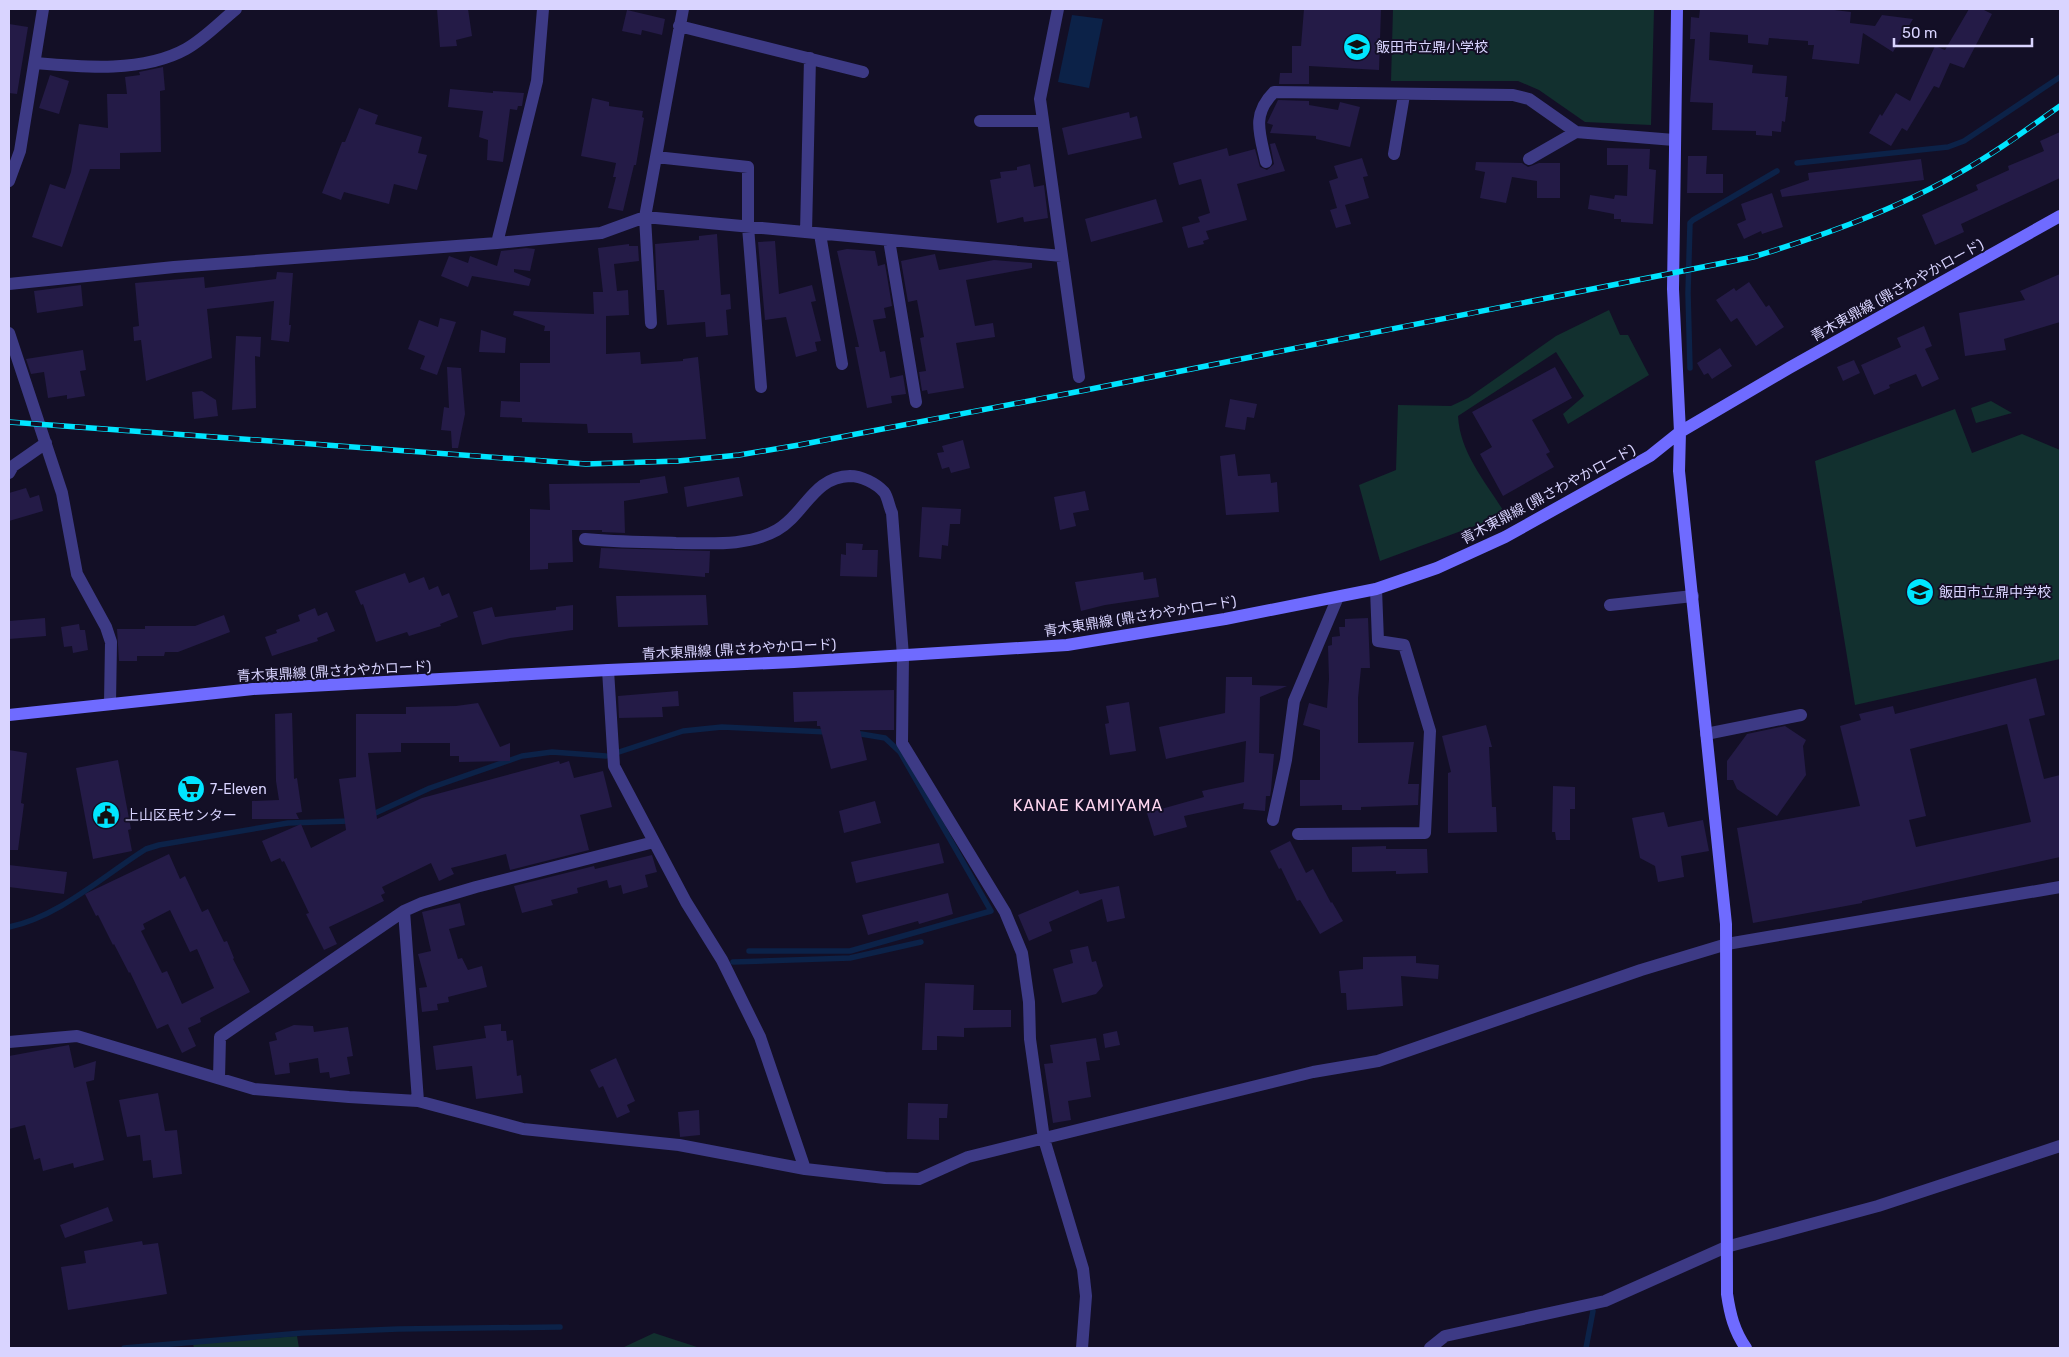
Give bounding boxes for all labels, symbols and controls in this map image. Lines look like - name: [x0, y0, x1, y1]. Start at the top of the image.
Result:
- scale bar: [1894, 15, 2032, 47]
- text: 50 m: [1902, 24, 1937, 42]
- school or university icon: 飯田市立鼎小学校: [1342, 32, 1372, 62]
- place label: 飯田市立鼎小学校: [1376, 39, 1488, 56]
- street label: 青木東鼎線 (鼎さわやかロード): [1808, 236, 1987, 345]
- street label: 青木東鼎線 (鼎さわやかロード): [1458, 441, 1638, 548]
- school or university icon: 飯田市立鼎中学校: [1905, 577, 1935, 607]
- place label: 飯田市立鼎中学校: [1939, 584, 2051, 601]
- street label: 青木東鼎線 (鼎さわやかロード): [1042, 593, 1238, 640]
- street label: 青木東鼎線 (鼎さわやかロード): [641, 636, 837, 663]
- street label: 青木東鼎線 (鼎さわやかロード): [236, 658, 432, 685]
- supermarket icon: 7-Eleven: [176, 774, 206, 804]
- place label: 7-Eleven: [210, 781, 267, 798]
- district label: KANAE KAMIYAMA: [1013, 796, 1163, 815]
- public building icon: 上山区民センター: [91, 800, 121, 830]
- place label: 上山区民センター: [125, 807, 237, 824]

